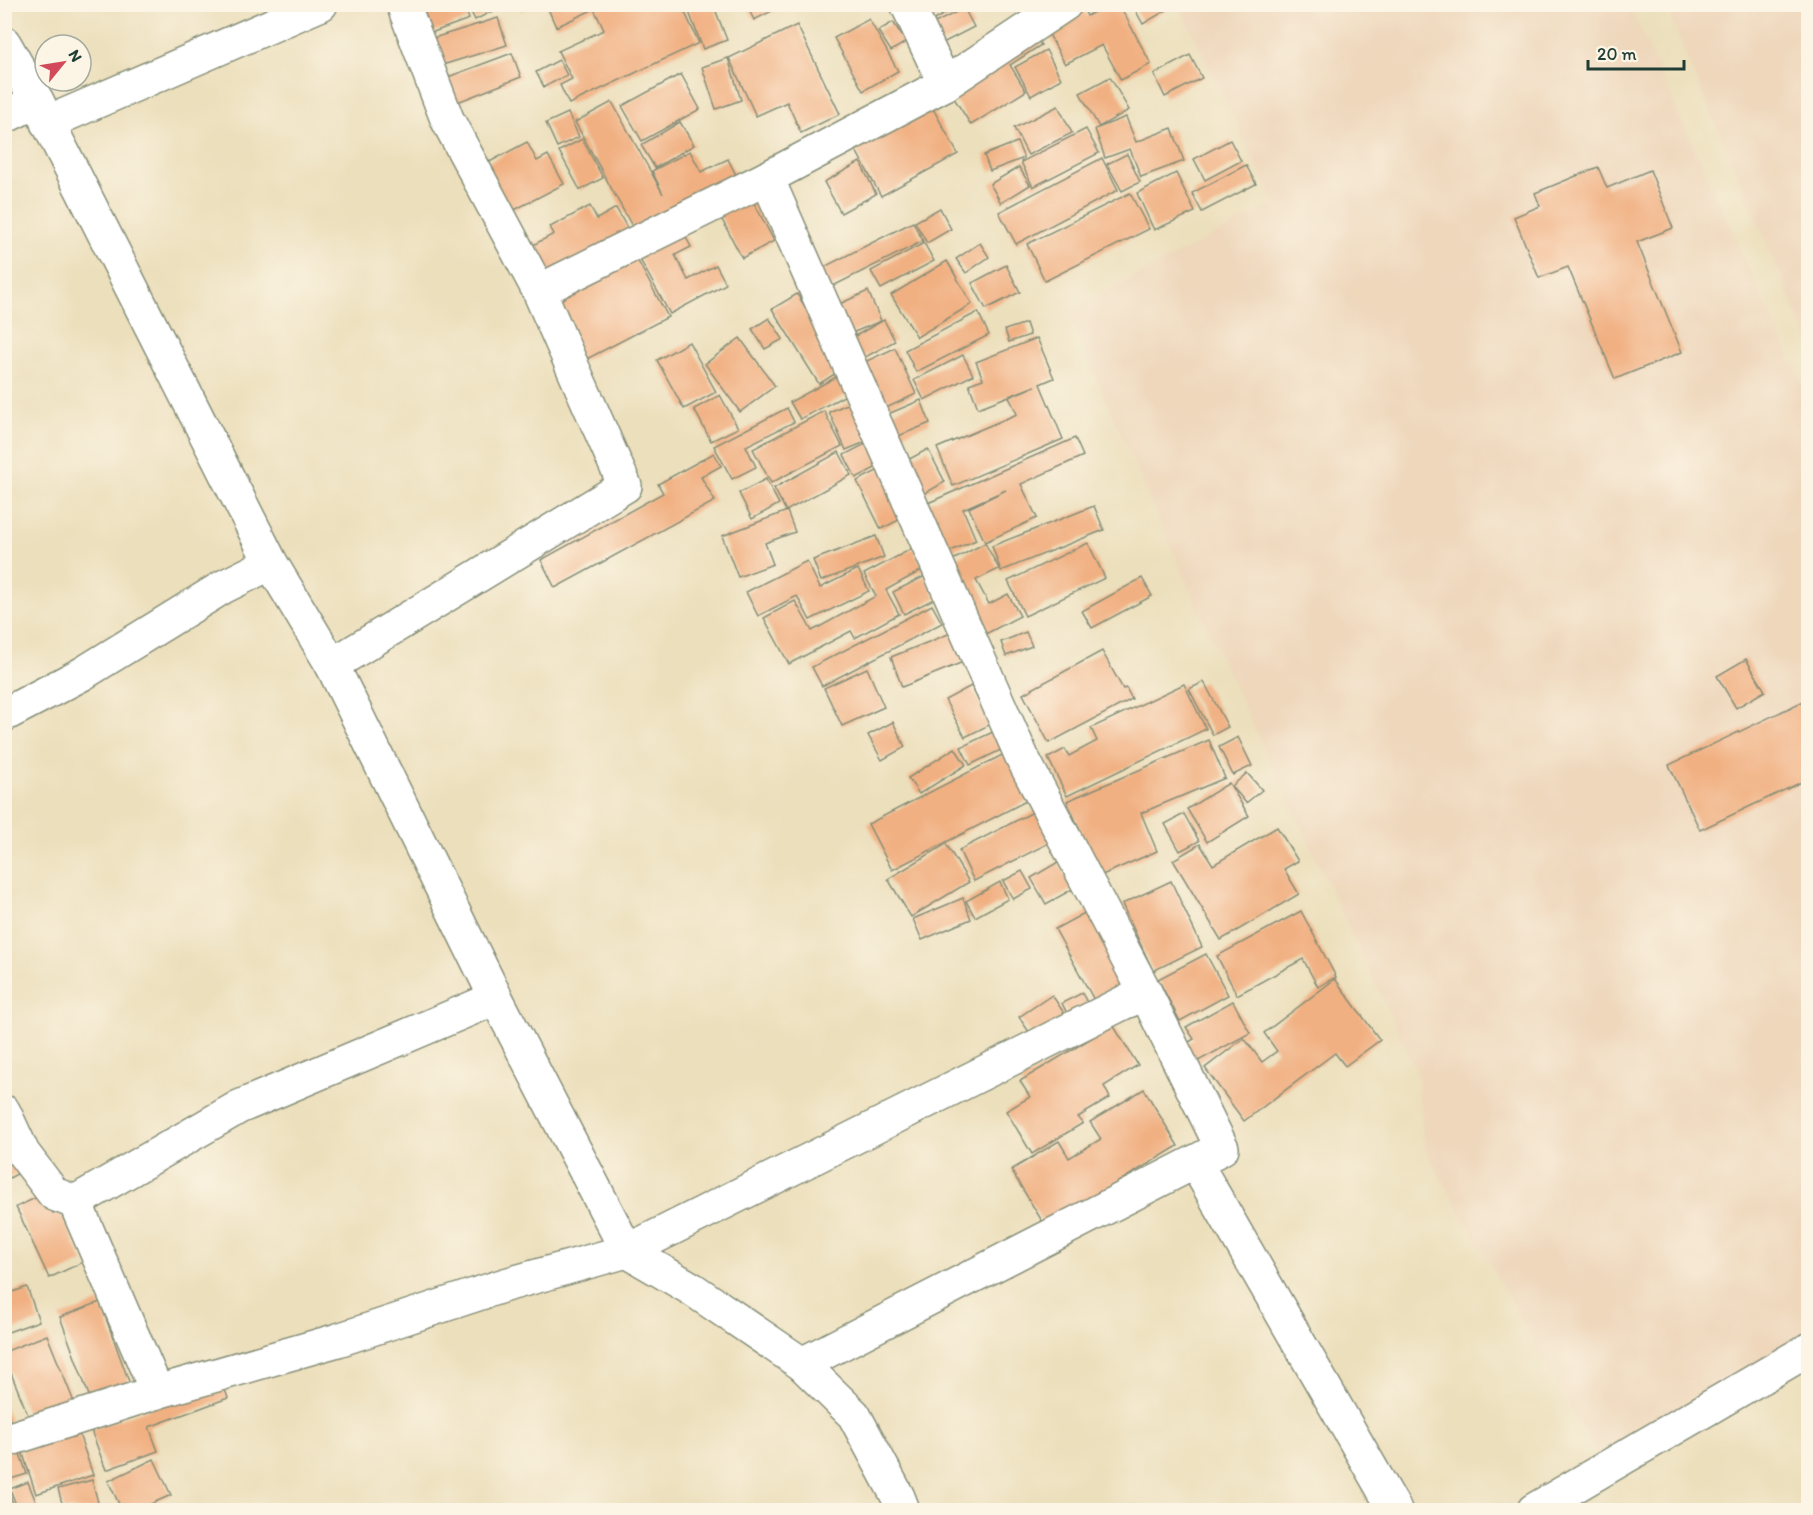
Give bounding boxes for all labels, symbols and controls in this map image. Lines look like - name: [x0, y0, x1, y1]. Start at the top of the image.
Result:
- north arrow: [33, 33, 93, 93]
- scale bar: [1588, 33, 1684, 71]
- text: 20 m: [1597, 43, 1637, 65]
- text: N: [65, 46, 86, 65]

